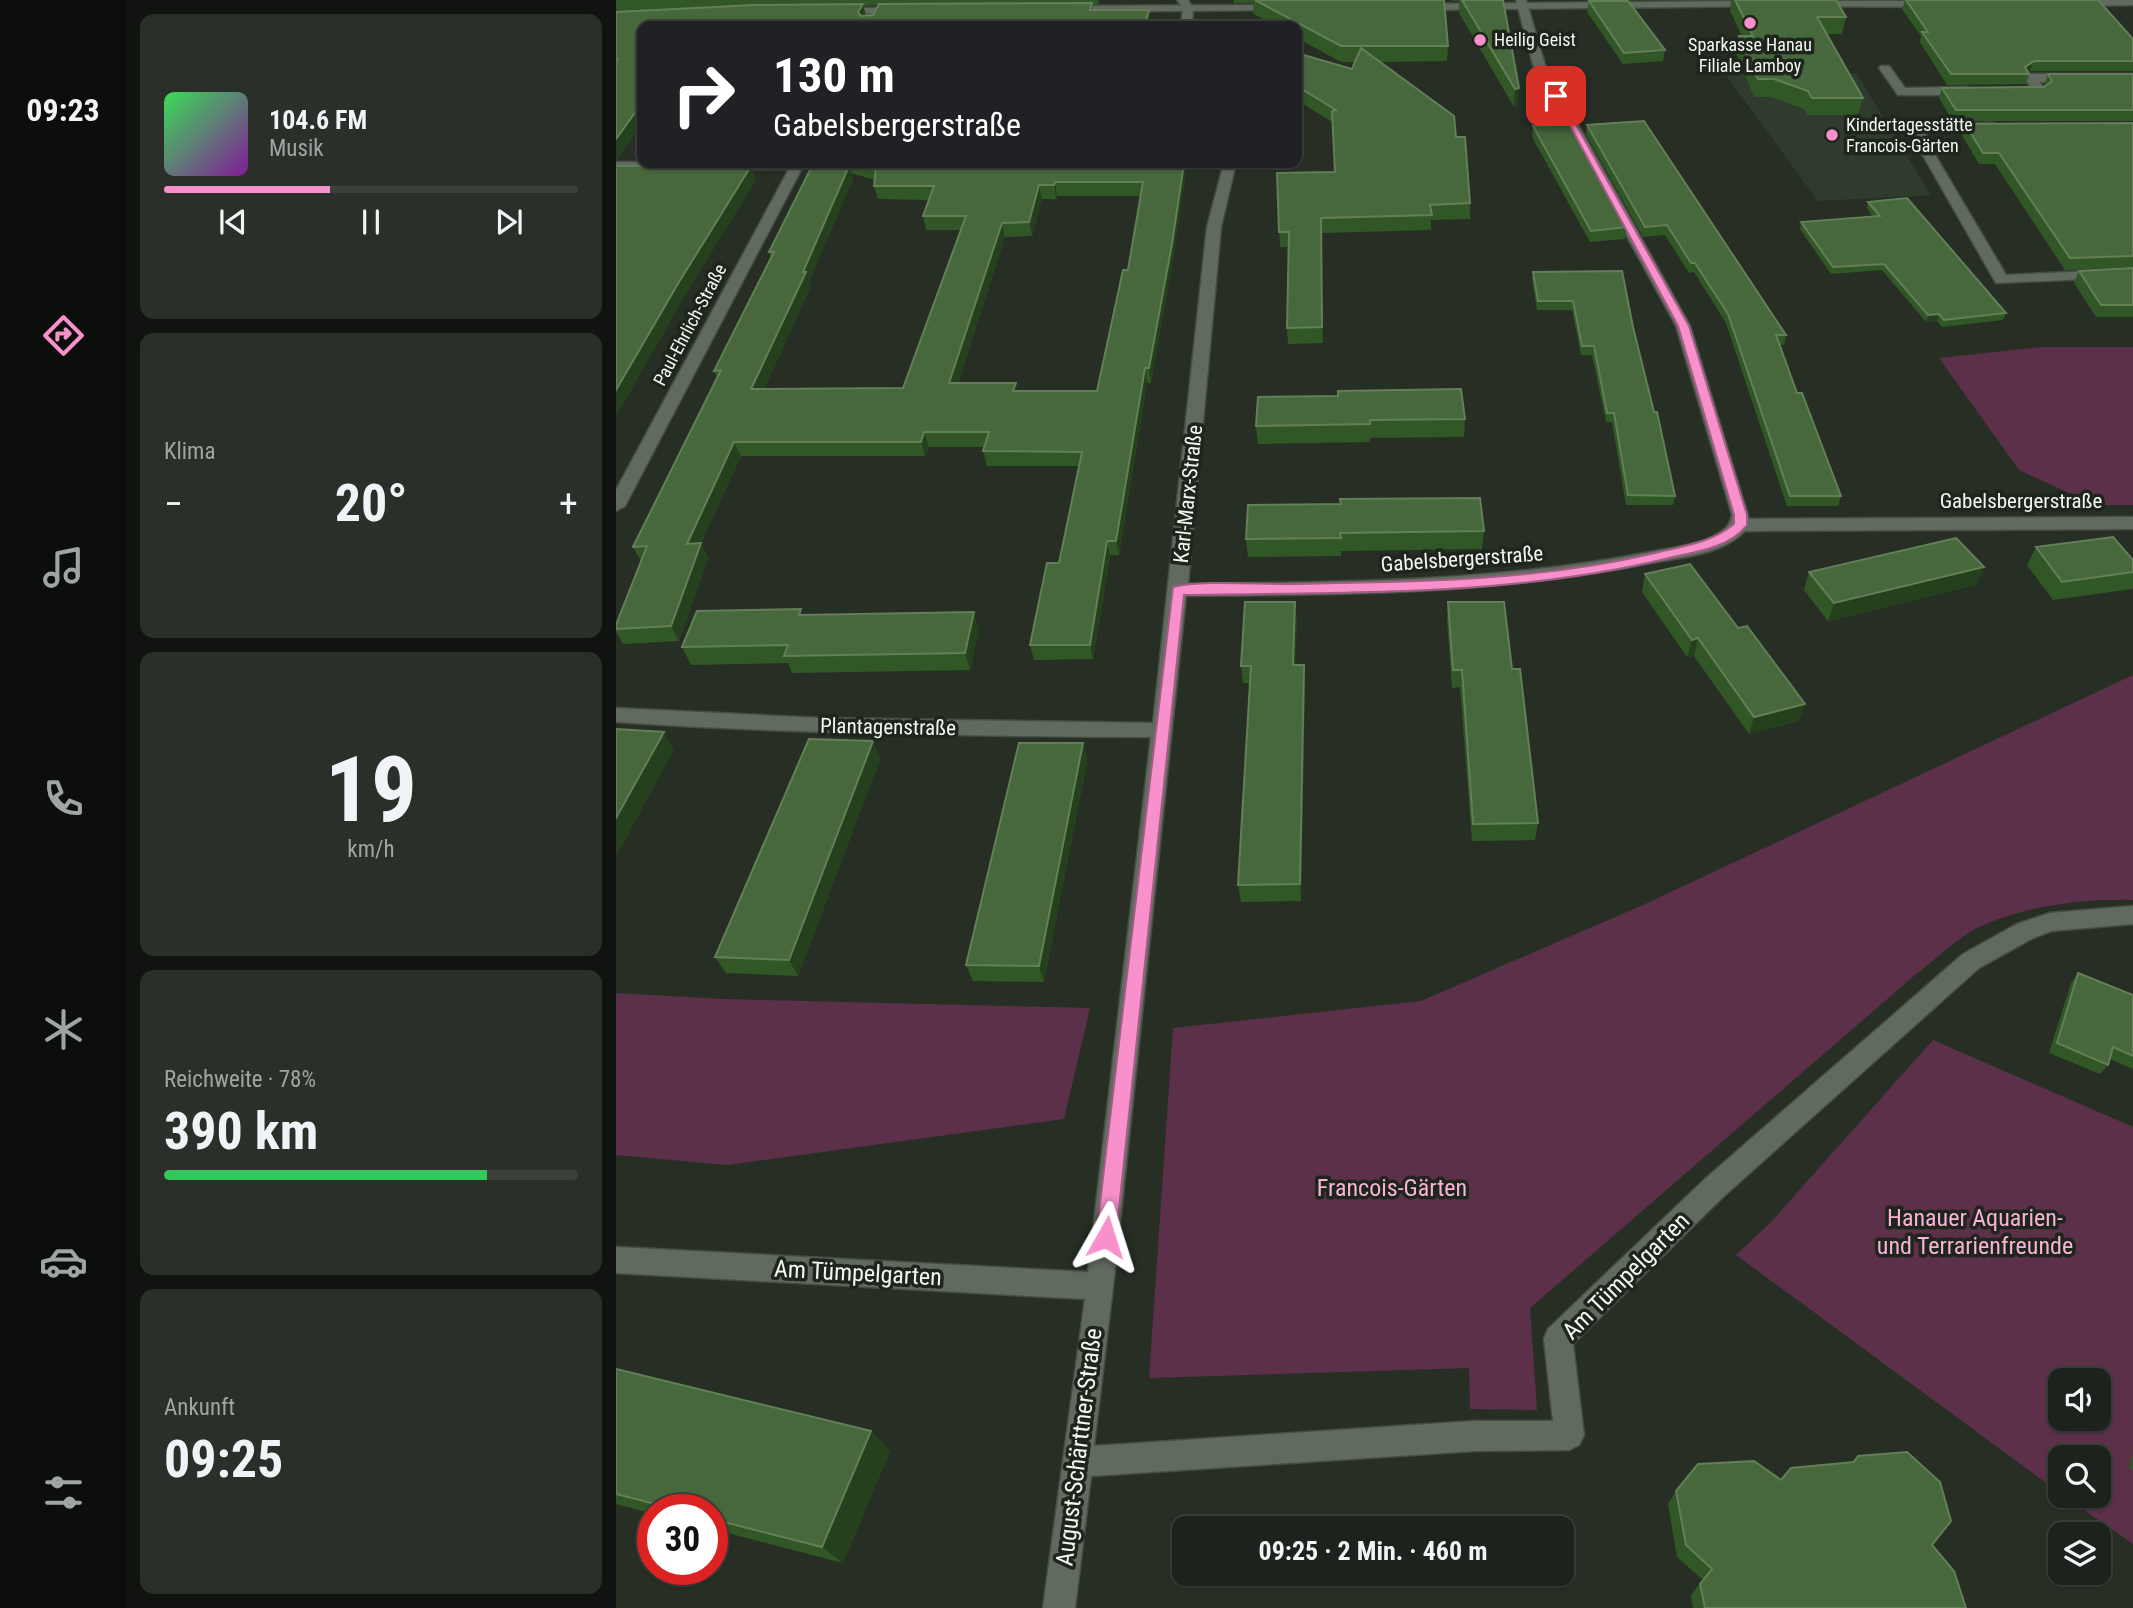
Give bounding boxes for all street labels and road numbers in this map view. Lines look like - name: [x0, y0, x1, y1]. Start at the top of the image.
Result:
- street label: Paul-Ehrlich-Straße: [649, 260, 730, 389]
- street label: Karl-Marx-Straße: [1169, 424, 1207, 564]
- street label: Gabelsbergerstraße: [1940, 489, 2103, 513]
- street label: Gabelsbergerstraße: [1380, 541, 1544, 577]
- street label: Plantagenstraße: [820, 714, 956, 740]
- street label: Am Tümpelgarten: [1557, 1207, 1695, 1345]
- street label: Am Tümpelgarten: [773, 1255, 943, 1291]
- street label: August-Schärttner-Straße: [1051, 1327, 1107, 1567]

